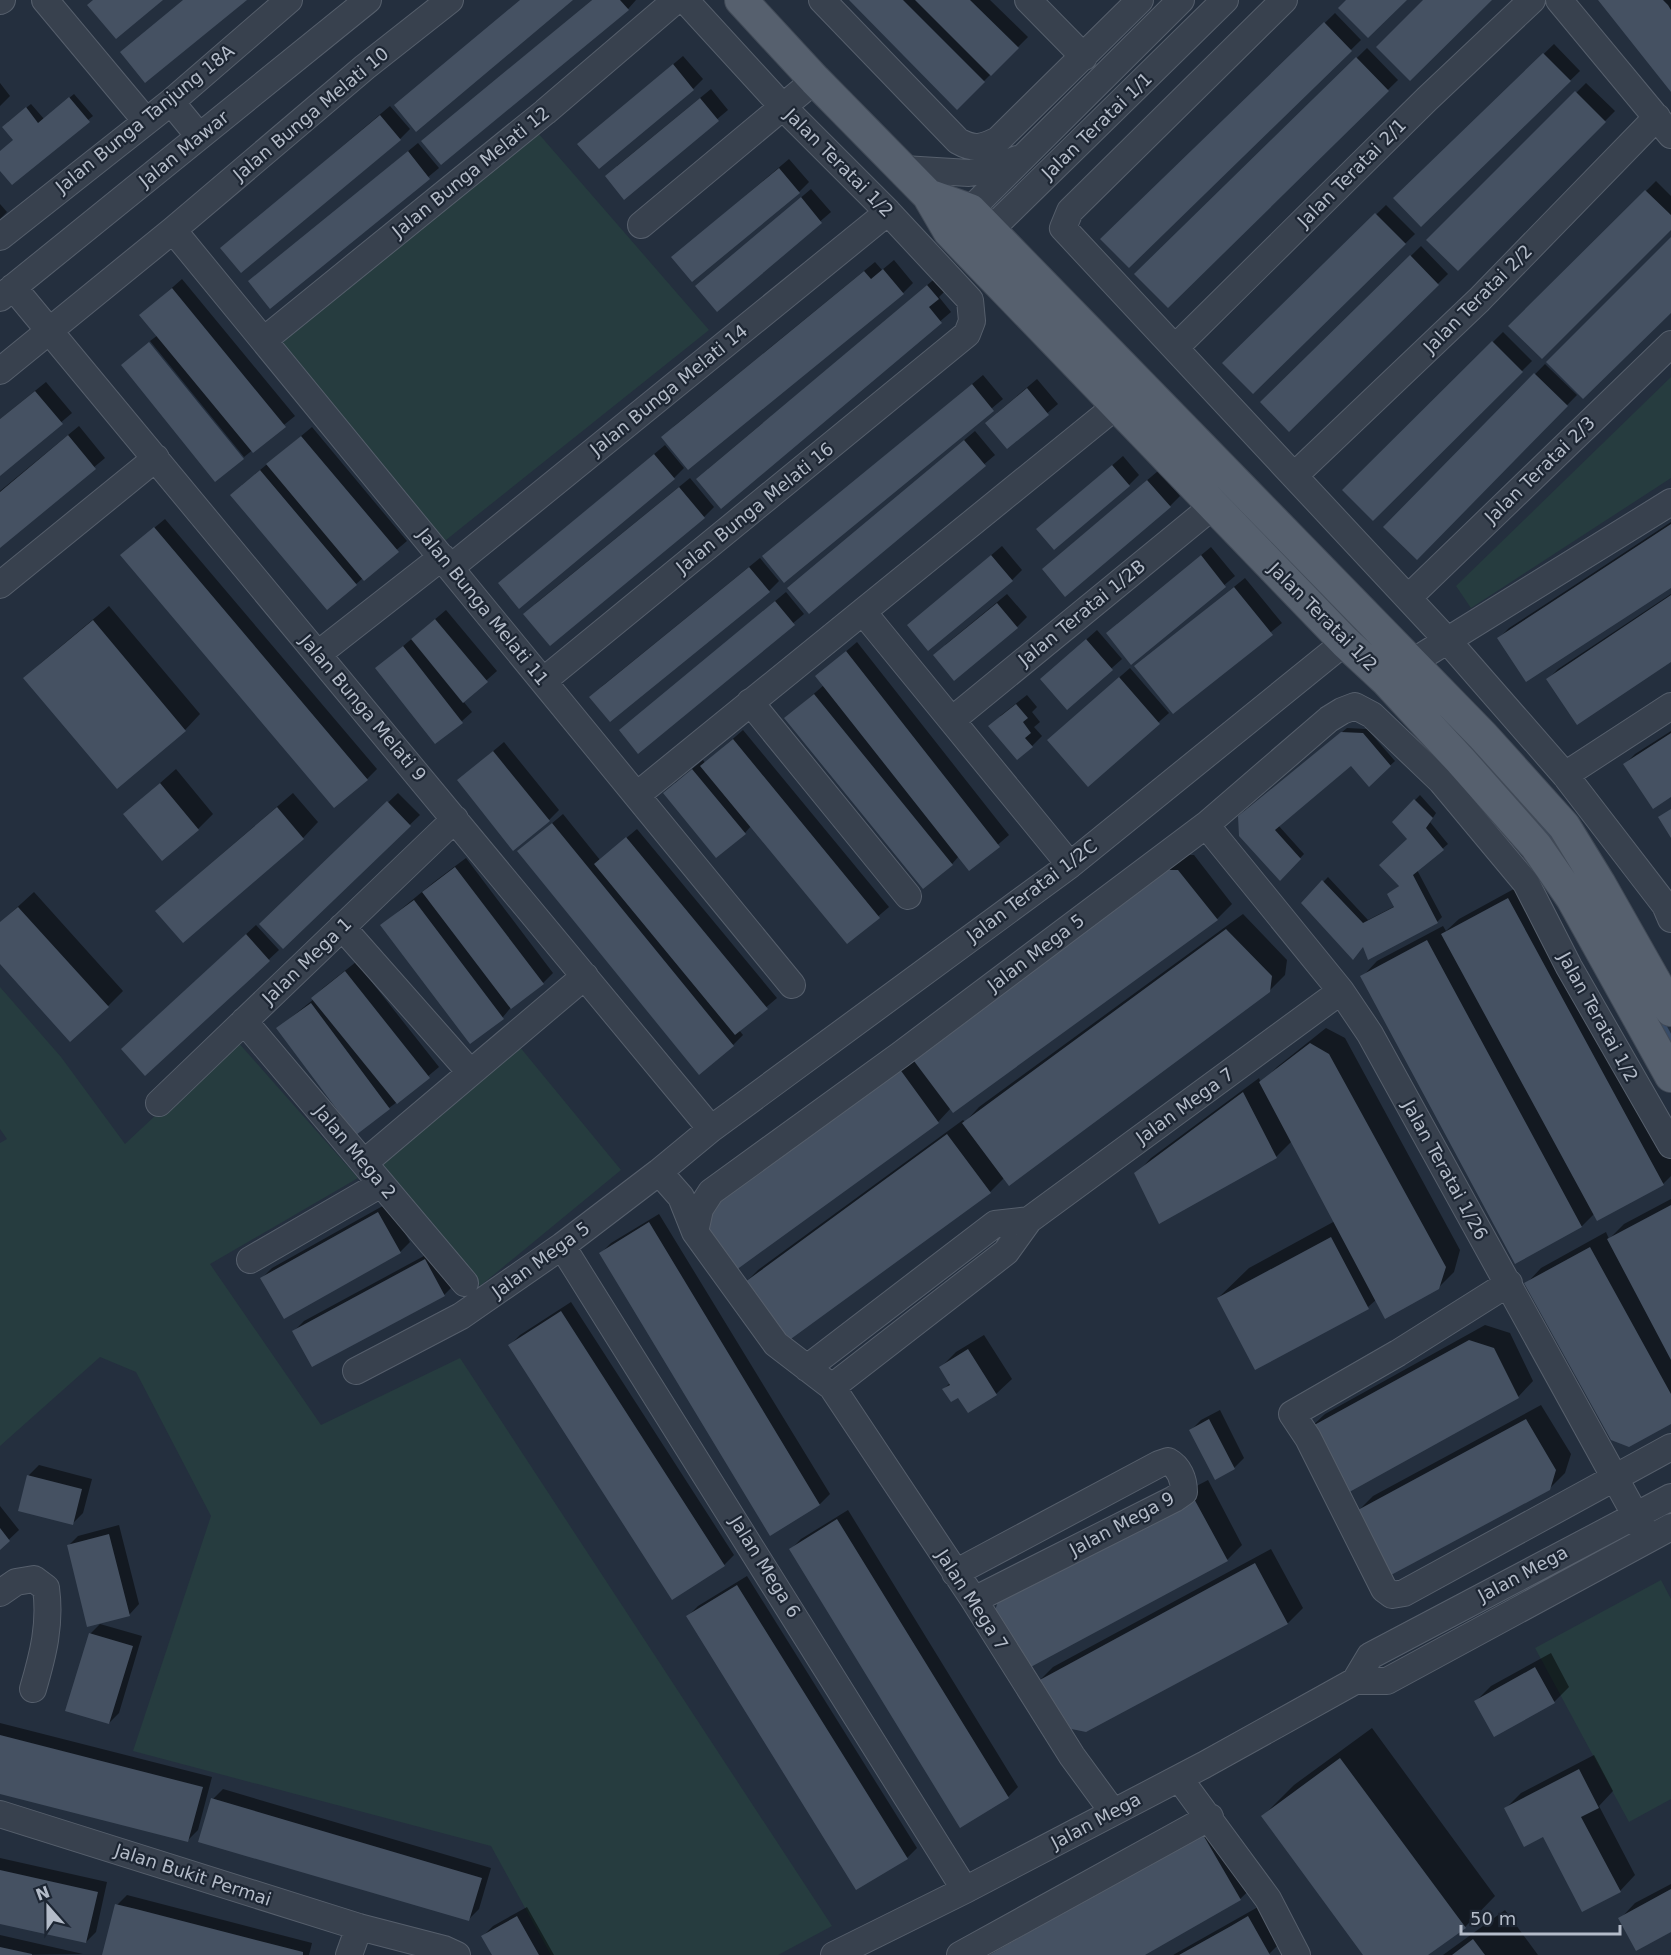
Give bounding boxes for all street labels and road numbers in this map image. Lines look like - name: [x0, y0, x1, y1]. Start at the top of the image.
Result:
- street label: Jalan Bunga Tanjung 18A: [50, 40, 239, 198]
- street label: Jalan Bunga Melati 10: [228, 43, 393, 185]
- street label: Jalan Teratai 1/1: [1037, 68, 1156, 184]
- street label: Jalan Bunga Melati 12: [387, 102, 554, 242]
- street label: Jalan Teratai 1/2: [780, 103, 898, 221]
- street label: Jalan Mawar: [134, 106, 233, 192]
- street label: Jalan Teratai 2/1: [1292, 114, 1410, 232]
- street label: Jalan Teratai 2/2: [1418, 240, 1536, 358]
- street label: Jalan Bunga Melati 14: [585, 320, 752, 460]
- street label: Jalan Teratai 2/3: [1480, 412, 1599, 528]
- street label: Jalan Bunga Melati 16: [671, 438, 838, 578]
- street label: Jalan Bunga Melati 11: [413, 523, 553, 690]
- street label: Jalan Teratai 1/2B: [1013, 555, 1149, 671]
- street label: Jalan Teratai 1/2: [1264, 557, 1382, 675]
- street label: Jalan Bunga Melati 9: [295, 629, 431, 785]
- street label: Jalan Teratai 1/2C: [962, 835, 1101, 947]
- street label: Jalan Mega 5: [982, 909, 1088, 996]
- street label: Jalan Mega 1: [257, 913, 356, 1009]
- street label: Jalan Teratai 1/2: [1554, 947, 1643, 1085]
- street label: Jalan Mega 7: [1131, 1063, 1238, 1149]
- street label: Jalan Teratai 1/26: [1398, 1095, 1492, 1243]
- street label: Jalan Mega 2: [310, 1100, 401, 1203]
- street label: Jalan Mega 5: [487, 1217, 594, 1303]
- street label: Jalan Mega 9: [1065, 1487, 1178, 1560]
- street label: Jalan Mega 6: [725, 1511, 805, 1621]
- street label: Jalan Mega: [1473, 1541, 1571, 1606]
- street label: Jalan Mega 7: [932, 1545, 1013, 1654]
- street label: Jalan Mega: [1046, 1788, 1144, 1853]
- street label: Jalan Bukit Permai: [111, 1839, 274, 1910]

